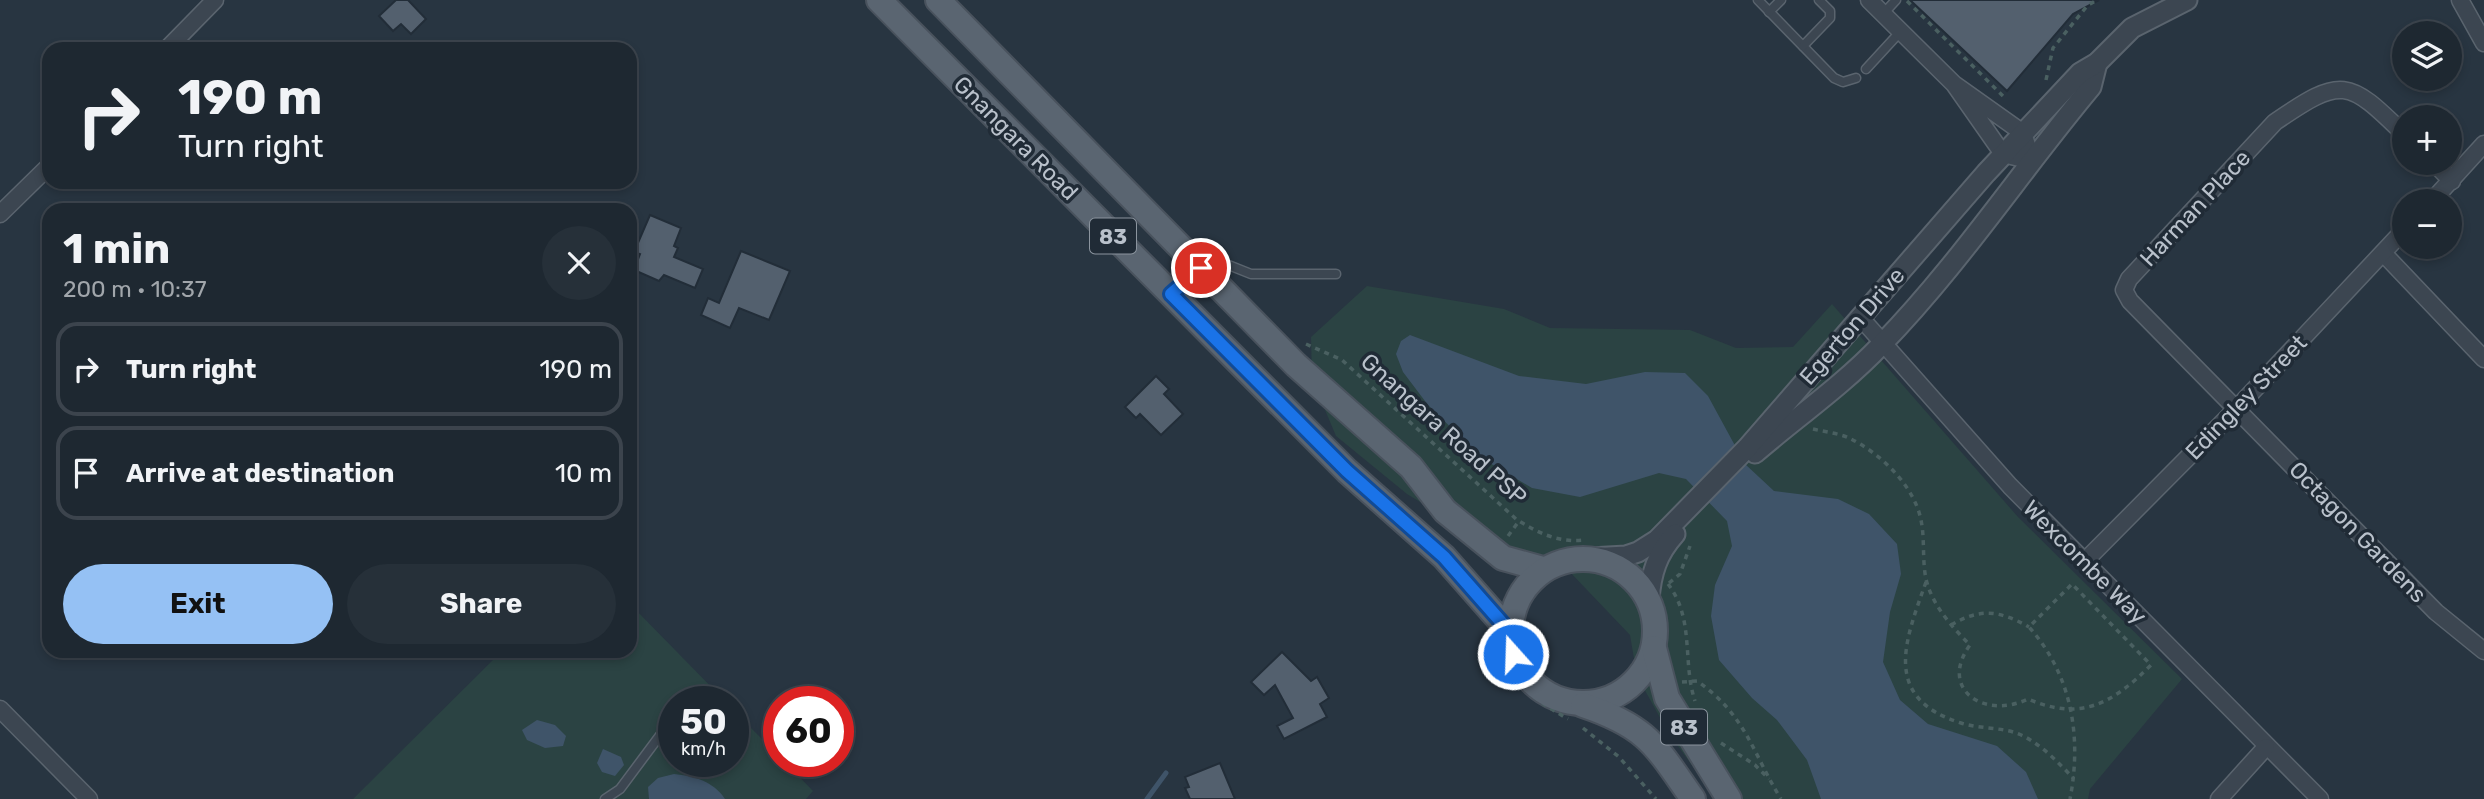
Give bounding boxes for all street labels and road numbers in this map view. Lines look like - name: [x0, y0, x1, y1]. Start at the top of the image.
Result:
- street label: Gnangara Road: [948, 70, 1084, 206]
- street label: Harman Place: [2134, 144, 2256, 272]
- road number: 83: [1090, 218, 1136, 254]
- street label: Egerton Drive: [1793, 262, 1911, 390]
- street label: Edingley Street: [2179, 329, 2313, 465]
- street label: Gnangara Road PSP: [1355, 347, 1533, 511]
- street label: Octagon Gardens: [2283, 456, 2433, 608]
- street label: Wexcombe Way: [2017, 494, 2153, 630]
- road number: 83: [1661, 710, 1707, 744]

